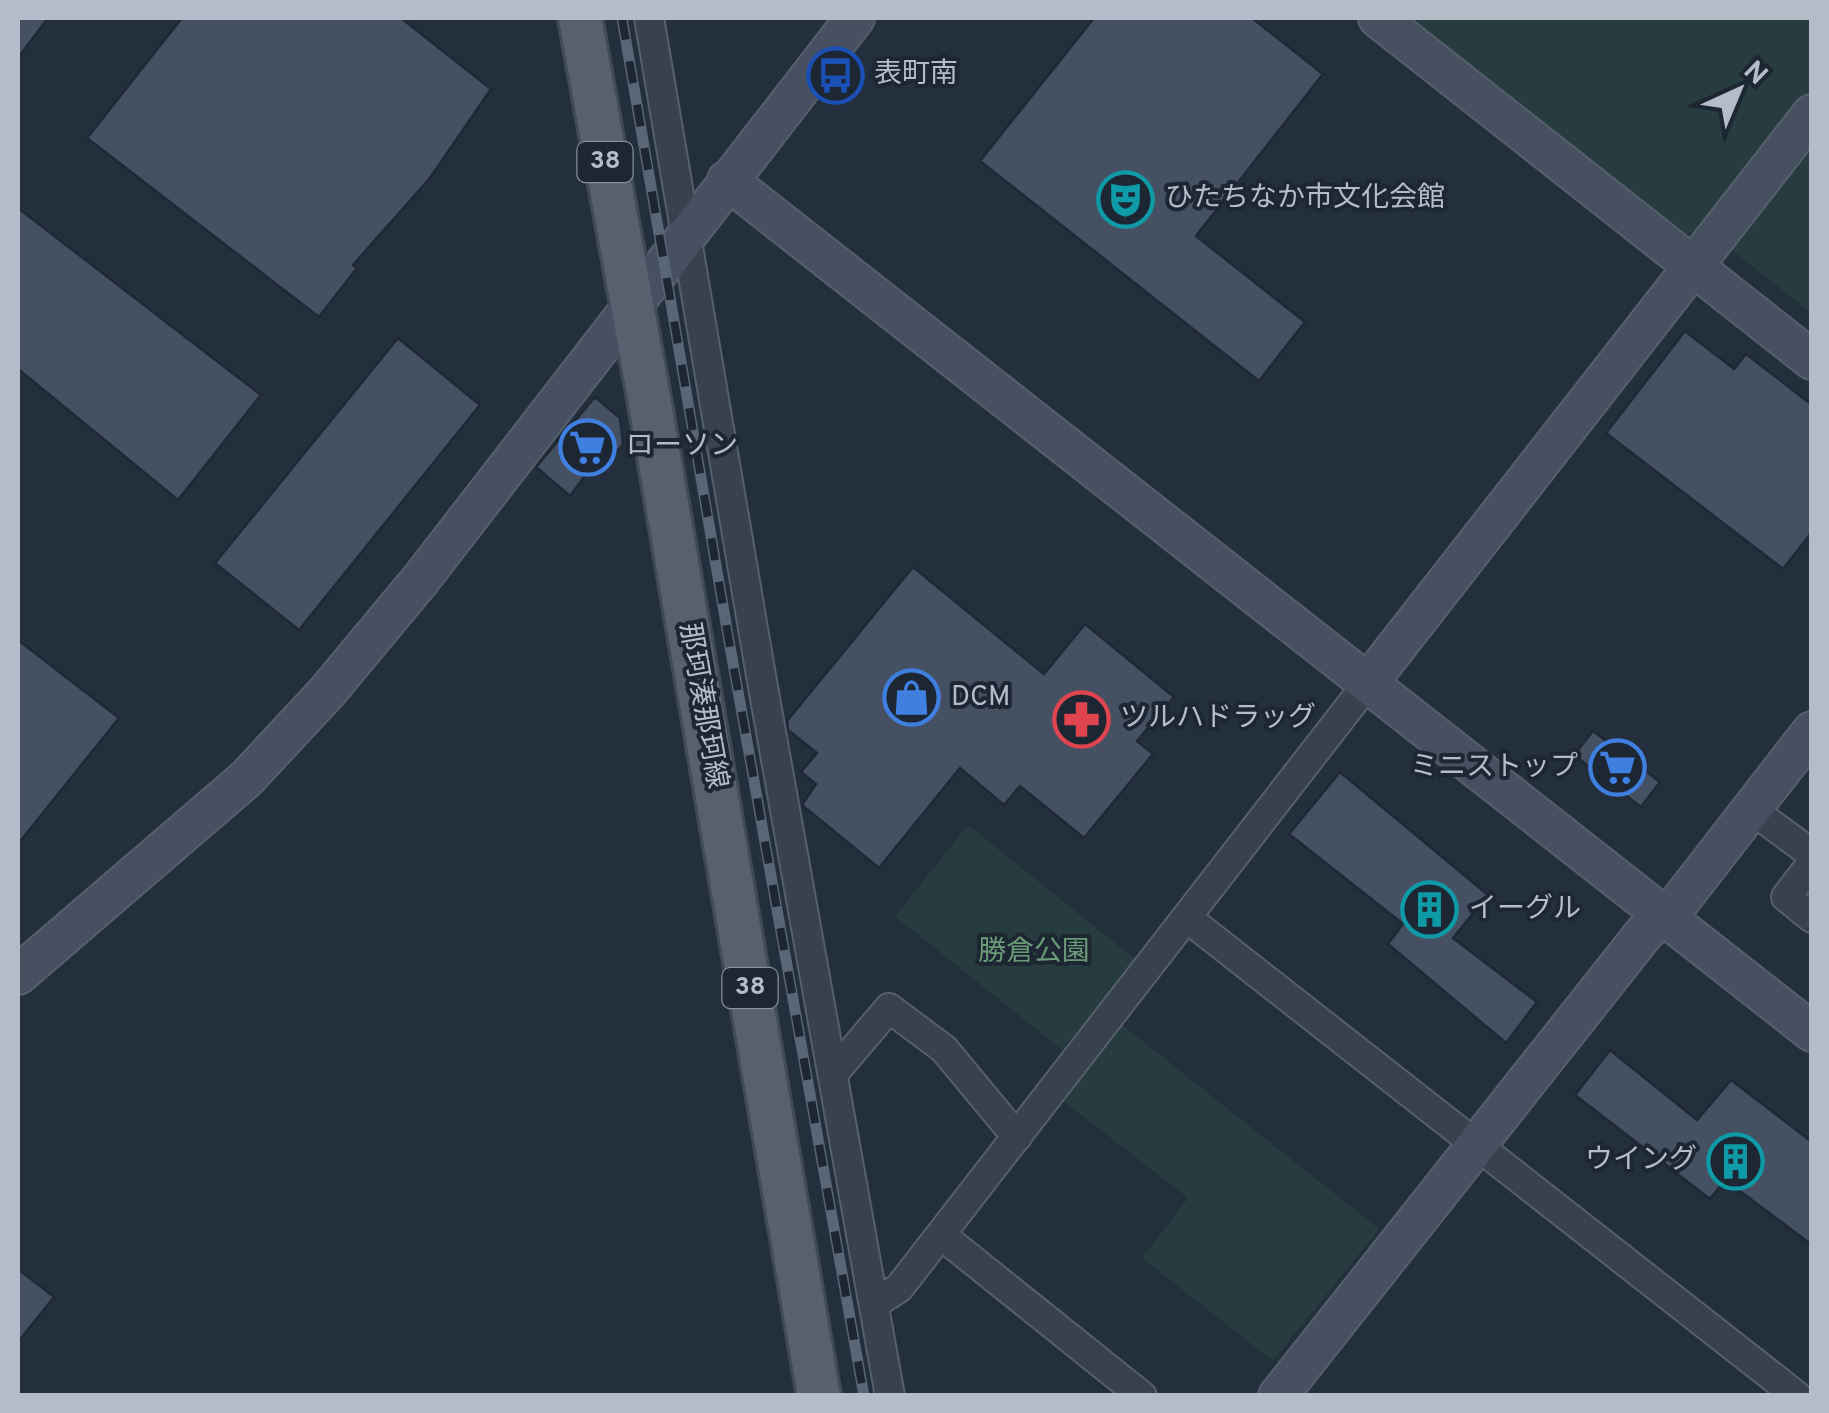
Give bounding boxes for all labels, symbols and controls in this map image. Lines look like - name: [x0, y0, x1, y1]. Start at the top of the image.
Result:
- north arrow: [1689, 40, 1789, 140]
- bus stop icon: 表町南: [805, 45, 865, 105]
- text: N: [1735, 54, 1774, 94]
- place label: 表町南: [874, 57, 958, 93]
- road number: 38: [578, 142, 632, 182]
- theatre icon: ひたちなか市文化会館: [1096, 169, 1156, 229]
- place label: ひたちなか市文化会館: [1165, 181, 1445, 217]
- supermarket icon: ローソン: [557, 417, 617, 477]
- place label: ローソン: [626, 429, 738, 465]
- street label: 那珂湊那珂線: [670, 620, 734, 792]
- shop icon: DCM: [882, 668, 942, 728]
- place label: DCM: [951, 680, 1010, 716]
- pharmacy icon: ツルハドラッグ: [1051, 689, 1111, 749]
- place label: ツルハドラッグ: [1120, 701, 1316, 737]
- supermarket icon: ミニストップ: [1587, 738, 1647, 798]
- place label: ミニストップ: [1410, 750, 1578, 786]
- building icon: イーグル: [1400, 880, 1460, 940]
- place label: イーグル: [1469, 892, 1581, 928]
- park label: 勝倉公園: [978, 935, 1090, 971]
- road number: 38: [722, 968, 778, 1008]
- building icon: ウイング: [1706, 1131, 1766, 1191]
- place label: ウイング: [1585, 1143, 1697, 1179]

